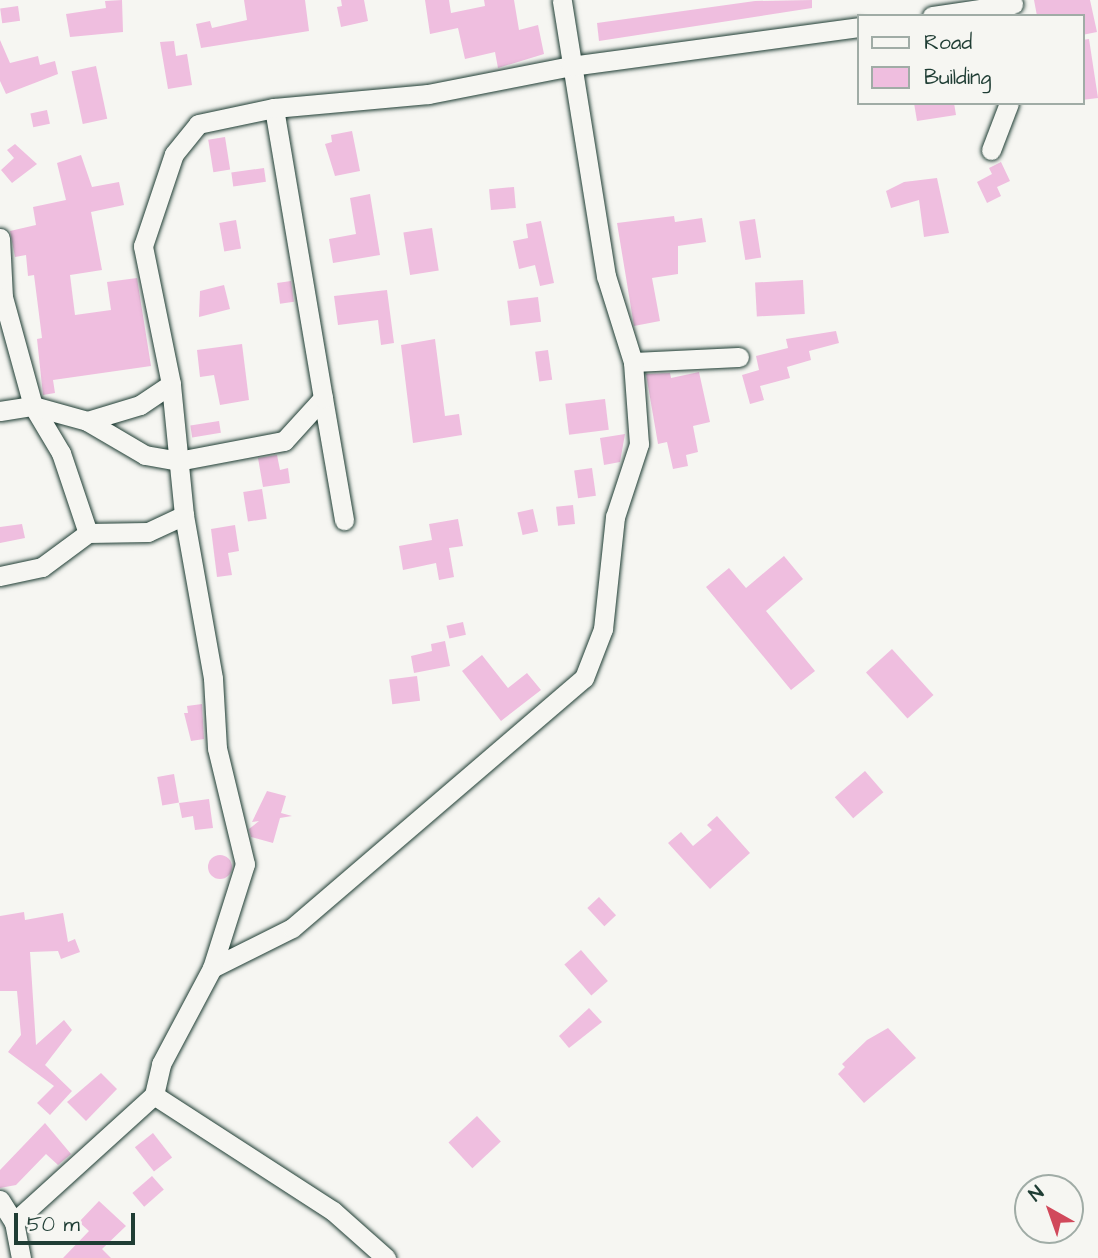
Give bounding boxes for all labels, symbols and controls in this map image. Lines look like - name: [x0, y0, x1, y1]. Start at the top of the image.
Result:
- legend: [856, 14, 1084, 105]
- text: Road: [924, 28, 972, 57]
- text: Building: [924, 63, 991, 92]
- north arrow: [1014, 1174, 1084, 1244]
- text: N: [1023, 1180, 1050, 1208]
- scale bar: [18, 1198, 138, 1242]
- text: 50 m: [27, 1210, 80, 1239]

